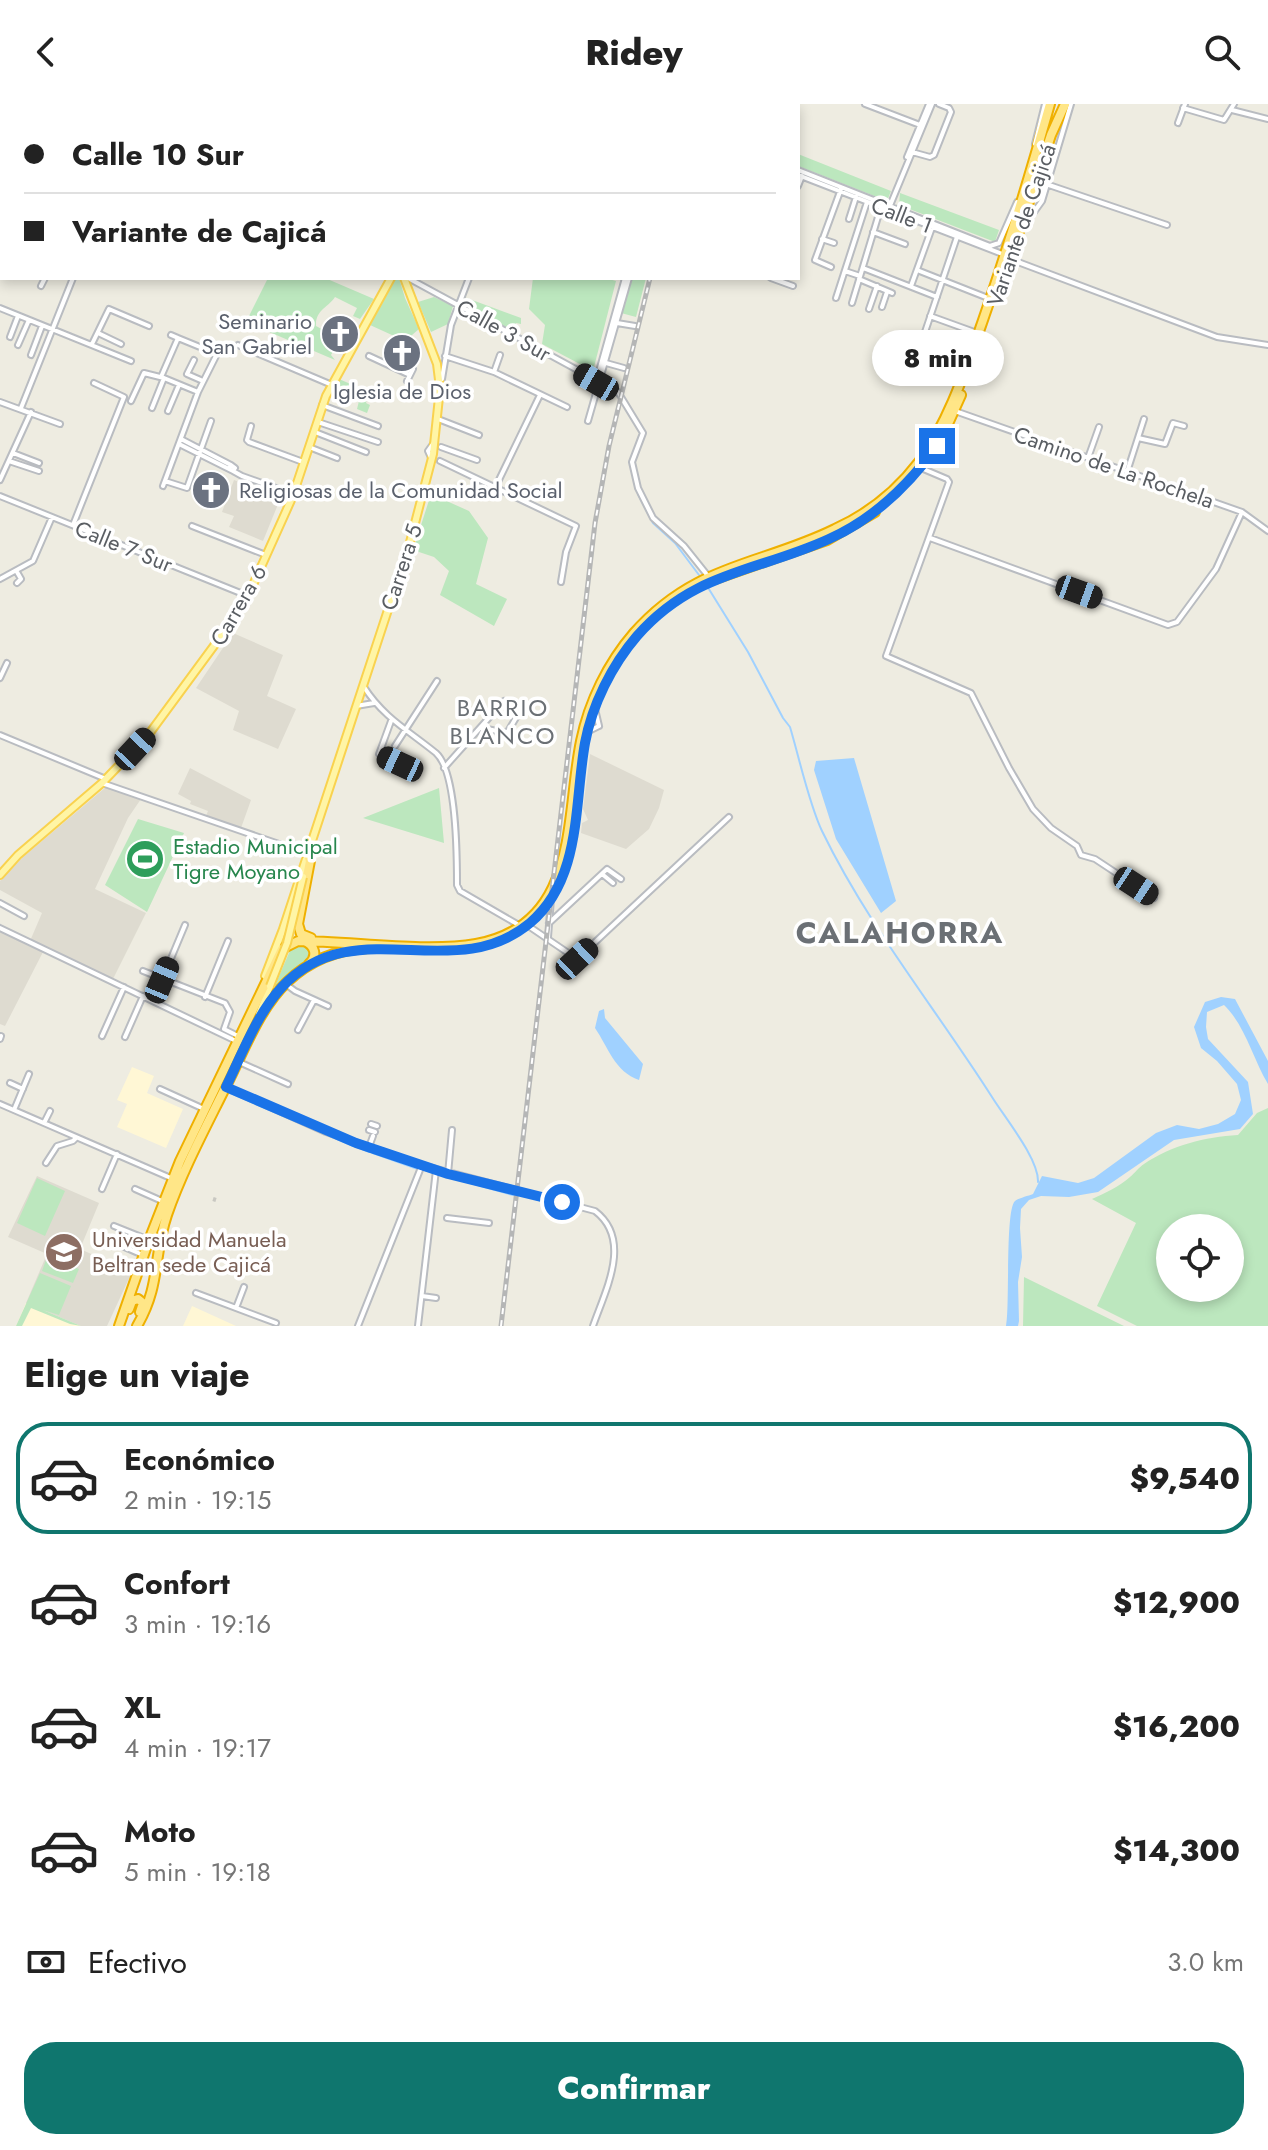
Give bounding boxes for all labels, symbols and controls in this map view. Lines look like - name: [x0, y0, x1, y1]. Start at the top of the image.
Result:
- text: Ridey: [585, 26, 683, 78]
- icon: back: [24, 30, 68, 74]
- icon: search: [1200, 30, 1244, 74]
- text: Calle 10 Sur: [72, 133, 244, 176]
- street label: Variante de Cajicá: [978, 139, 1064, 311]
- street label: Calle 1: [867, 189, 937, 241]
- text: Variante de Cajicá: [72, 210, 326, 253]
- street label: Calle 3 Sur: [451, 291, 557, 369]
- place label: Seminario San Gabriel: [201, 305, 312, 362]
- church icon: Seminario San Gabriel: [319, 313, 361, 355]
- callout: 8 min: [871, 330, 1003, 386]
- church icon: Iglesia de Dios: [381, 332, 423, 374]
- text: 8 min: [903, 339, 973, 377]
- car: [569, 360, 623, 404]
- place label: Iglesia de Dios: [333, 375, 471, 407]
- street label: Camino de La Rochela: [1010, 418, 1218, 516]
- route end: [919, 428, 955, 464]
- church icon: Religiosas de la Comunidad Social: [190, 469, 232, 511]
- place label: Religiosas de la Comunidad Social: [239, 474, 563, 506]
- street label: Calle 7 Sur: [70, 512, 178, 580]
- street label: Carrera 5: [372, 520, 430, 614]
- street label: Carrera 6: [202, 558, 274, 652]
- car: [1052, 573, 1106, 611]
- district label: BARRIO BLANCO: [450, 690, 556, 753]
- car: [110, 723, 160, 775]
- car: [373, 743, 427, 785]
- place label: Estadio Municipal Tigre Moyano: [173, 830, 338, 887]
- sports icon: Estadio Municipal Tigre Moyano: [124, 838, 166, 880]
- car: [1109, 863, 1163, 909]
- district label: CALAHORRA: [796, 911, 1004, 954]
- car: [551, 934, 603, 984]
- car: [142, 953, 182, 1007]
- route start: [544, 1184, 580, 1220]
- map controls: [1156, 1214, 1244, 1302]
- button: locate: [1156, 1214, 1244, 1302]
- place label: Universidad Manuela Beltran sede Cajicá: [92, 1223, 287, 1280]
- school or university icon: Universidad Manuela Beltran sede Cajicá: [43, 1231, 85, 1273]
- text: Elige un viaje: [24, 1348, 250, 1400]
- text: Económico: [124, 1438, 275, 1481]
- icon: car: [28, 1442, 100, 1514]
- text: $9,540: [1130, 1457, 1240, 1500]
- text: 2 min · 19:15: [124, 1481, 272, 1519]
- text: Confort: [124, 1562, 230, 1605]
- icon: car: [28, 1566, 100, 1638]
- text: $12,900: [1113, 1581, 1240, 1624]
- text: 3 min · 19:16: [124, 1605, 271, 1643]
- text: XL: [124, 1686, 160, 1729]
- icon: car: [28, 1690, 100, 1762]
- text: $16,200: [1113, 1705, 1240, 1748]
- text: 4 min · 19:17: [124, 1729, 271, 1767]
- text: Moto: [124, 1810, 196, 1853]
- icon: car: [28, 1814, 100, 1886]
- text: $14,300: [1113, 1829, 1240, 1872]
- text: 5 min · 19:18: [124, 1853, 271, 1891]
- icon: cash: [24, 1940, 68, 1984]
- text: Efectivo: [88, 1941, 187, 1984]
- text: 3.0 km: [1167, 1943, 1244, 1981]
- button: Confirmar: [24, 2042, 1244, 2134]

